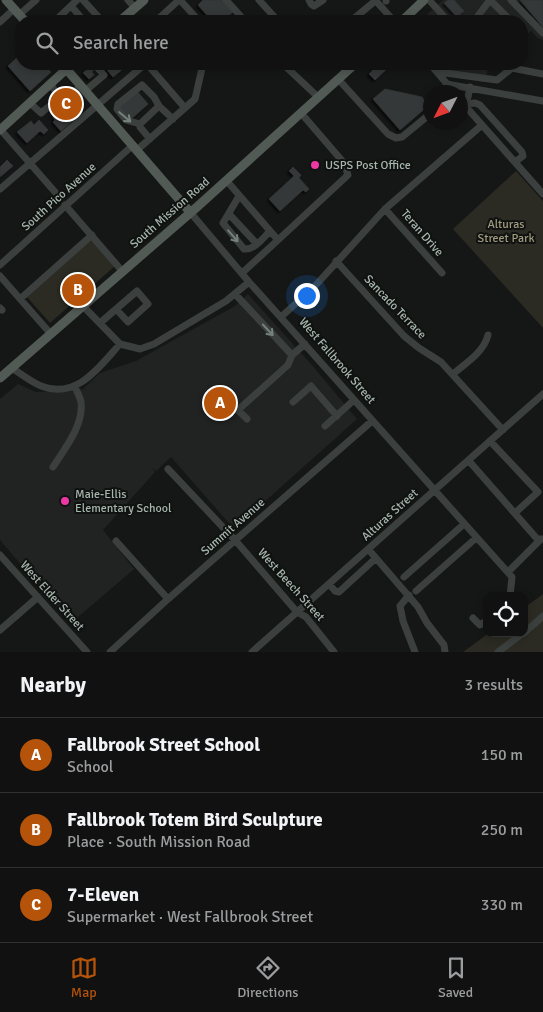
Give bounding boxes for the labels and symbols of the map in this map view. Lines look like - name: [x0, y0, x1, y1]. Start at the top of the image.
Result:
- pin: C: [50, 85, 82, 123]
- north arrow: [423, 85, 468, 130]
- one-way arrow: [118, 111, 131, 122]
- place label: USPS Post Office: [325, 158, 411, 173]
- marker: USPS Post Office: [309, 159, 321, 171]
- street label: South Pico Avenue: [19, 160, 99, 234]
- street label: South Mission Road: [127, 174, 213, 252]
- street label: Teran Drive: [398, 206, 446, 260]
- park label: Alturas Street Park: [478, 217, 534, 246]
- one-way arrow: [228, 230, 239, 243]
- pin: B: [62, 271, 94, 309]
- street label: Sancado Terrace: [361, 272, 429, 342]
- your location: [294, 283, 320, 309]
- street label: West Fallbrook Street: [295, 315, 379, 407]
- one-way arrow: [262, 323, 274, 336]
- pin: A: [204, 384, 236, 422]
- street label: Alturas Street: [359, 486, 421, 544]
- place label: Maie-Ellis Elementary School: [75, 487, 172, 516]
- marker: Maie-Ellis Elementary School: [59, 495, 71, 507]
- street label: Summit Avenue: [198, 495, 268, 559]
- street label: West Beech Street: [254, 545, 328, 625]
- street label: West Elder Street: [17, 558, 87, 634]

